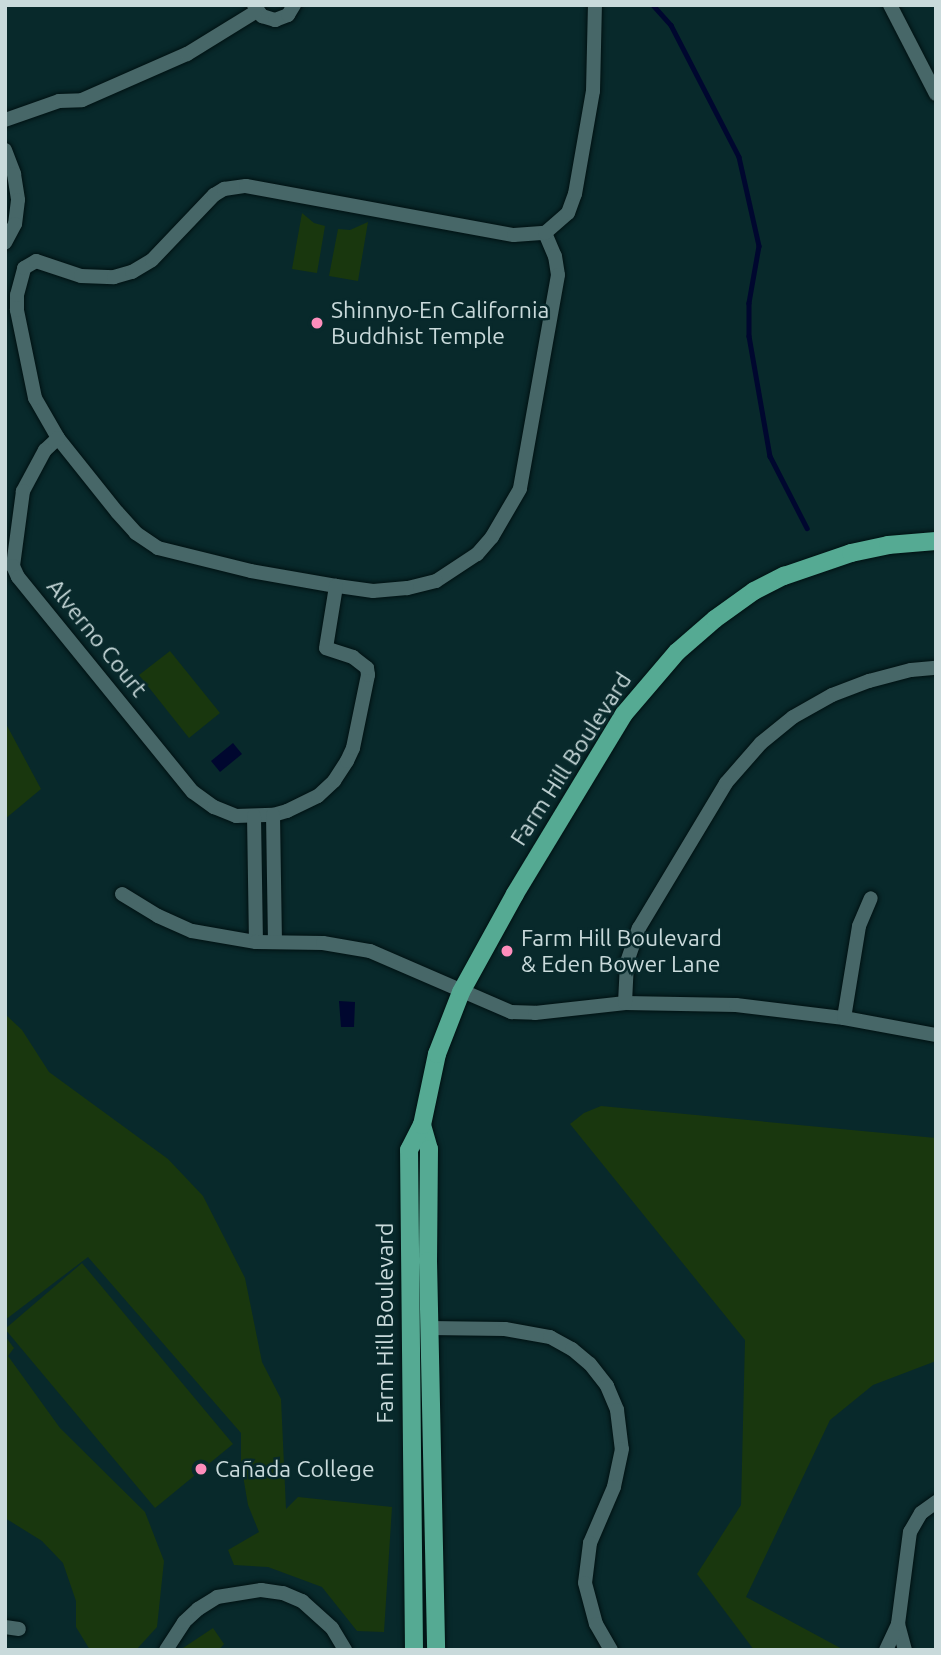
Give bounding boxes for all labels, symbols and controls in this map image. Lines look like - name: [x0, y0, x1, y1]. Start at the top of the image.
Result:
- place label: Shinnyo-En California Buddhist Temple: [331, 296, 549, 350]
- marker: Shinnyo-En California Buddhist Temple: [309, 315, 325, 331]
- street label: Alverno Court: [41, 573, 153, 703]
- street label: Farm Hill Boulevard: [505, 667, 637, 851]
- place label: Farm Hill Boulevard & Eden Bower Lane: [521, 924, 722, 978]
- marker: Farm Hill Boulevard & Eden Bower Lane: [499, 943, 515, 959]
- street label: Farm Hill Boulevard: [371, 1223, 399, 1423]
- place label: Cañada College: [215, 1455, 375, 1483]
- marker: Cañada College: [193, 1461, 209, 1477]

